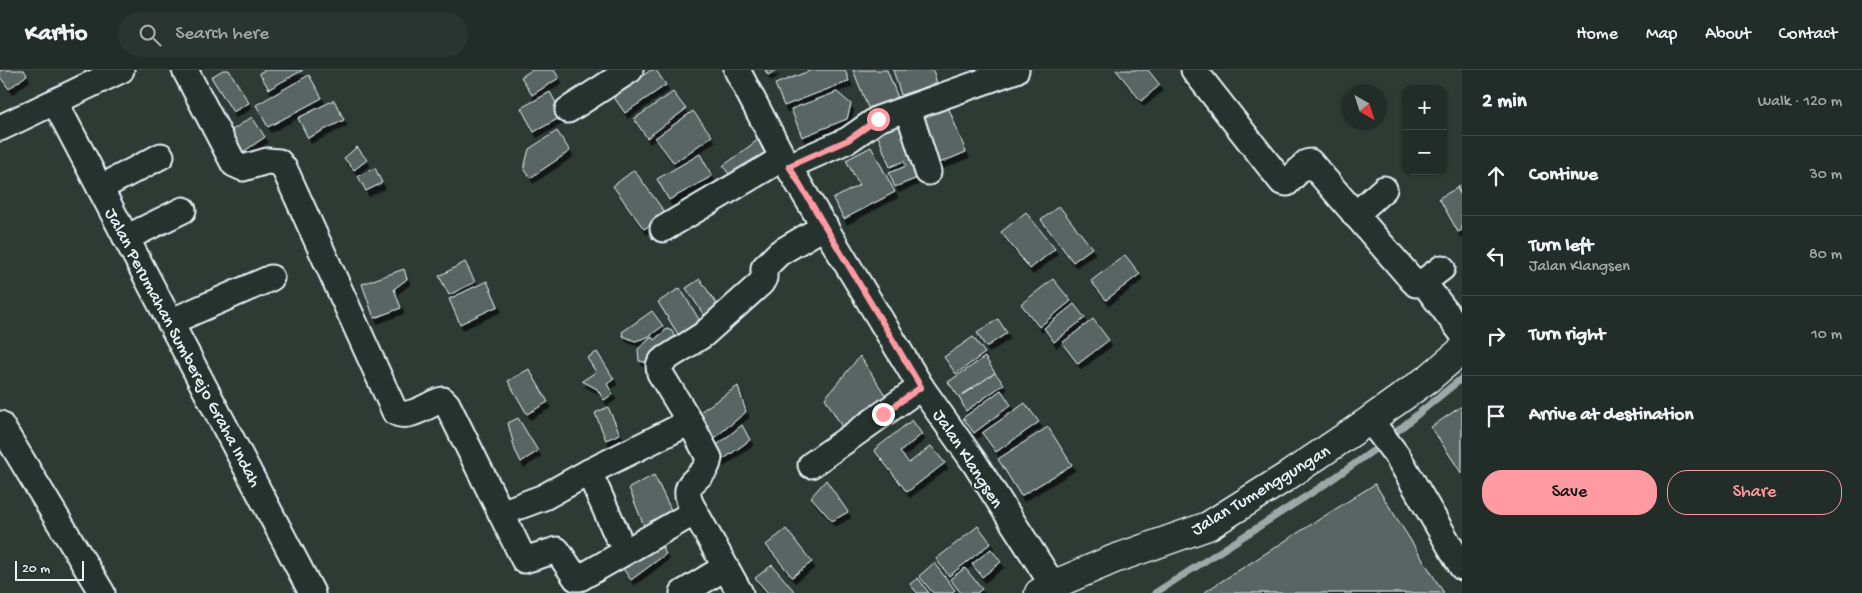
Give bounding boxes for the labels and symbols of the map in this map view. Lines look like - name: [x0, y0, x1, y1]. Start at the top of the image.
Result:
- north arrow: [1342, 85, 1387, 130]
- route start: [867, 108, 890, 131]
- street label: Jalan Perumahan Sumberejo Graha Indah: [99, 205, 265, 492]
- route end: [872, 403, 895, 426]
- street label: Jalan Klangsen: [927, 406, 1007, 513]
- street label: Jalan Tumenggungan: [1188, 441, 1335, 541]
- scale bar: [15, 558, 84, 581]

